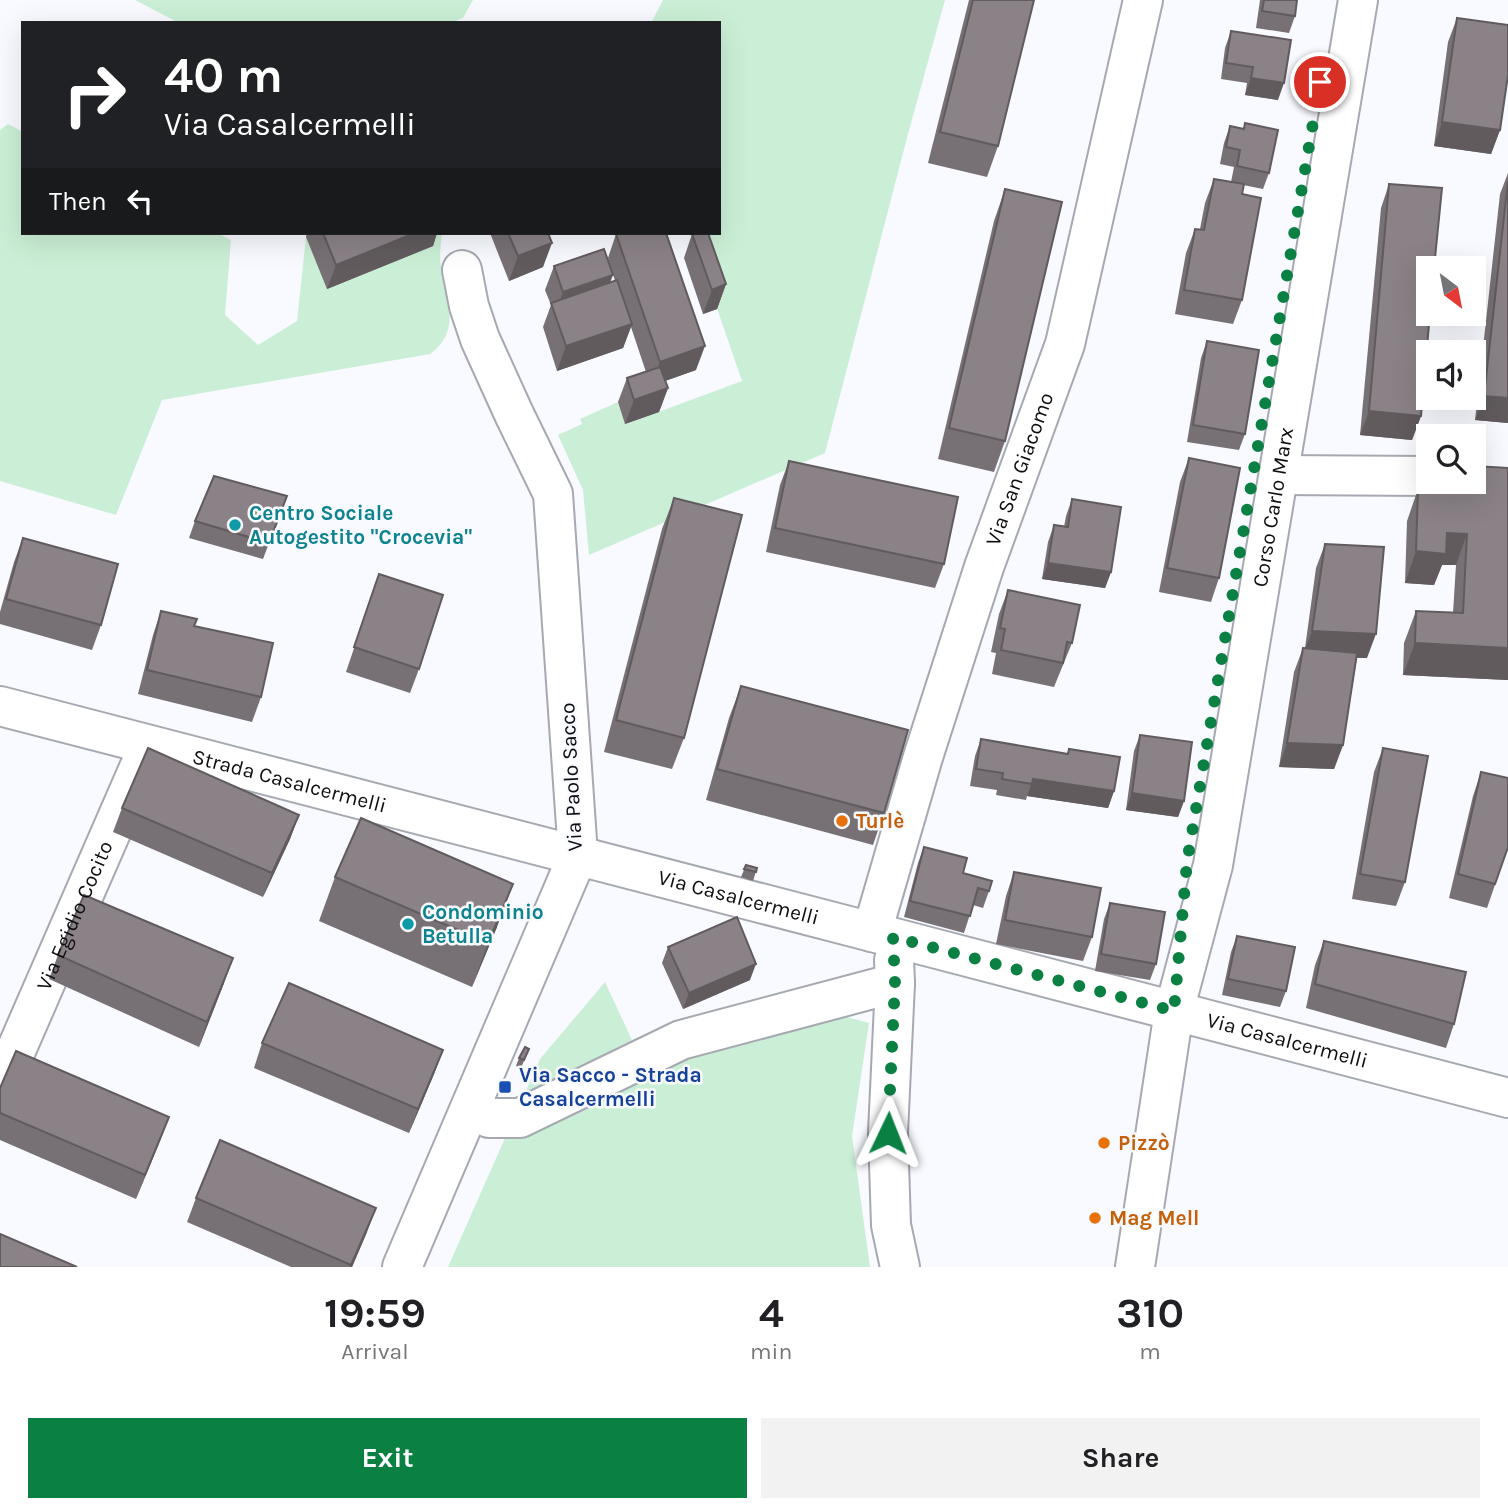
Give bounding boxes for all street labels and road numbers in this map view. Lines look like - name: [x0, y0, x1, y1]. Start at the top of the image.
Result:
- street label: Via San Giacomo: [981, 389, 1058, 549]
- street label: Corso Carlo Marx: [1248, 425, 1298, 589]
- street label: Via Paolo Sacco: [555, 702, 587, 852]
- street label: Strada Casalcermelli: [190, 744, 389, 818]
- street label: Via Egidio Cocito: [32, 837, 118, 994]
- street label: Via Casalcermelli: [656, 865, 822, 930]
- street label: Via Casalcermelli: [1204, 1008, 1370, 1073]

